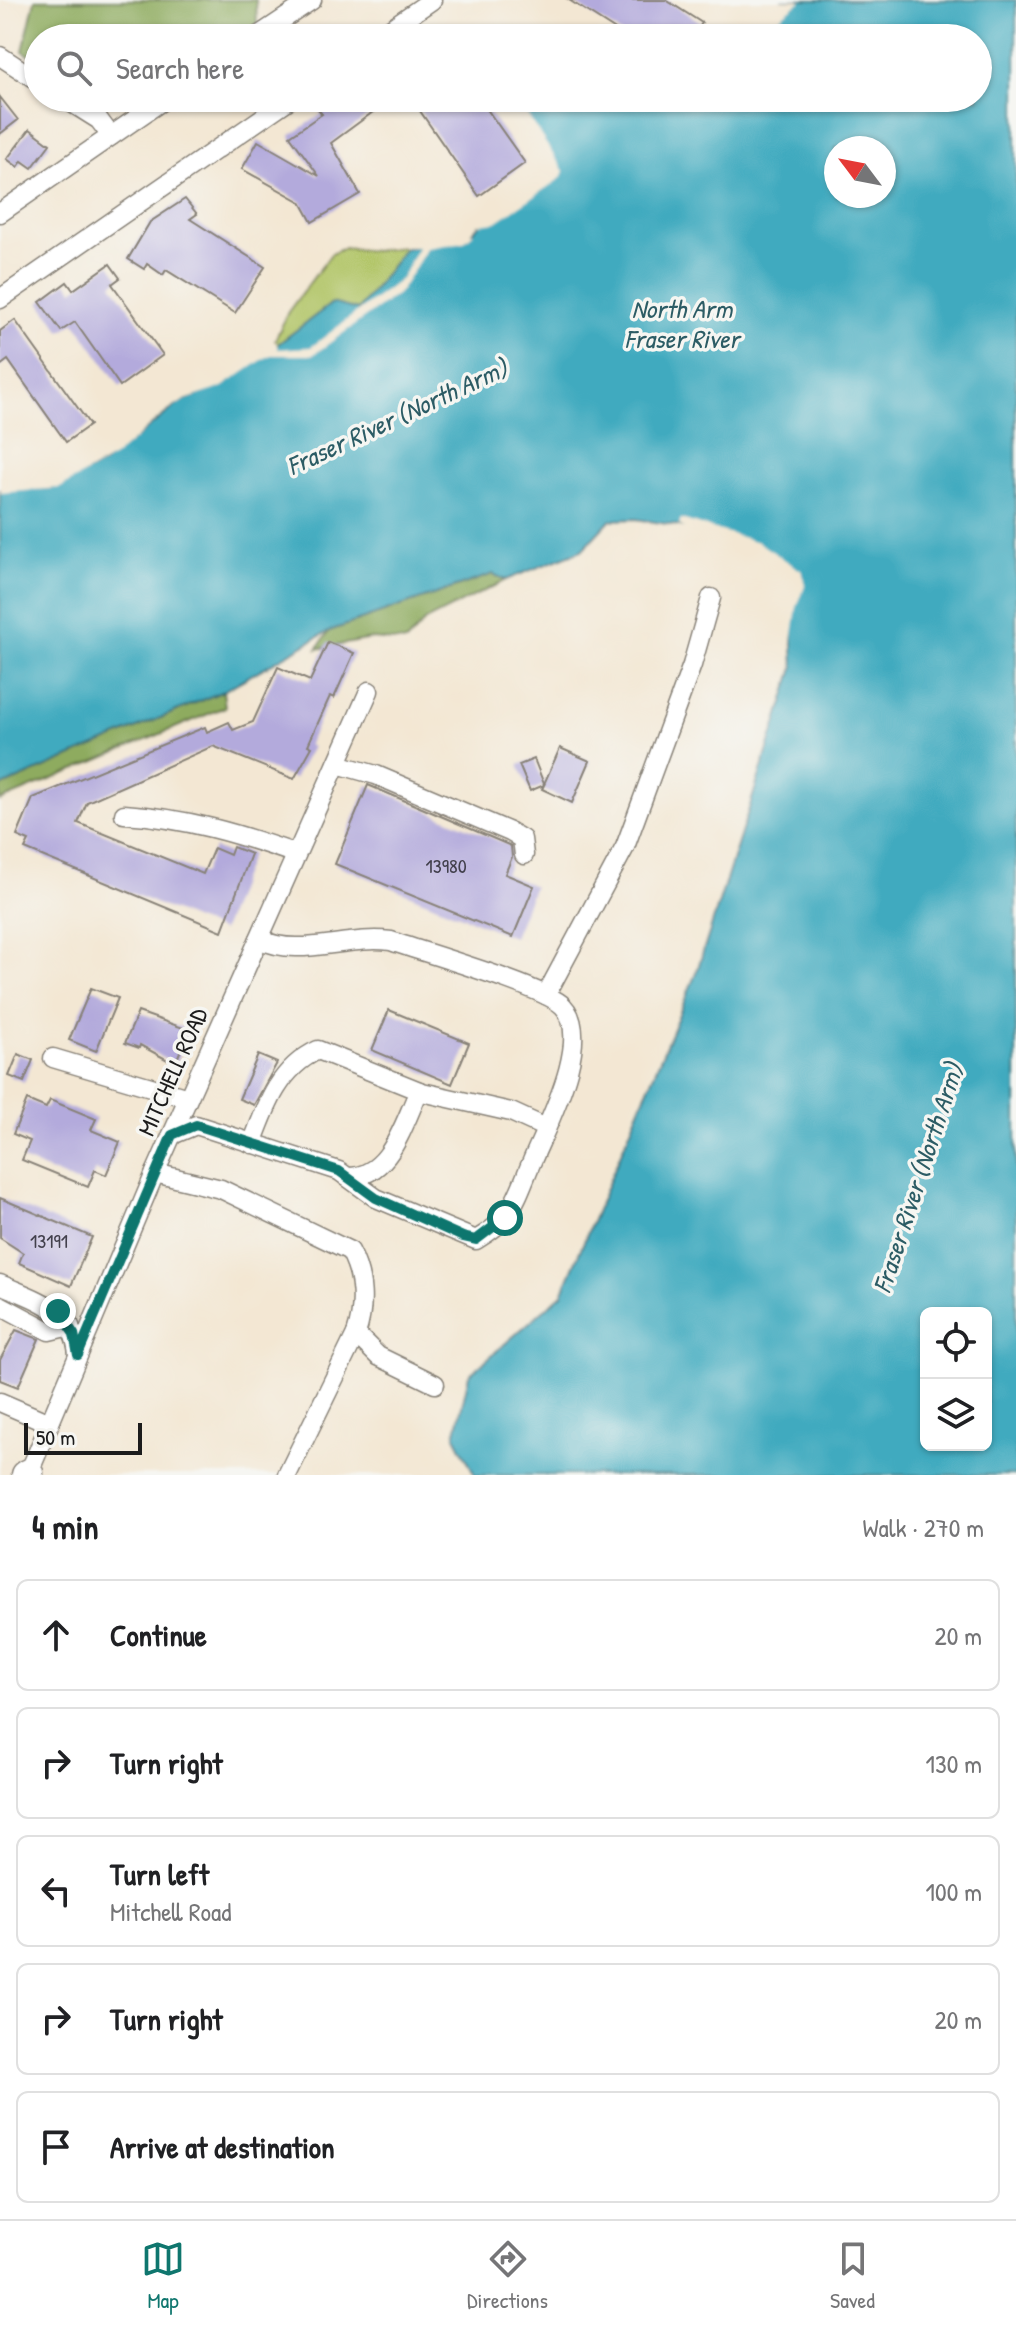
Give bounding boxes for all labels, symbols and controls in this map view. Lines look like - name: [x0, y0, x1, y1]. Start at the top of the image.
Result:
- search box: [24, 24, 992, 112]
- icon: search: [52, 46, 96, 90]
- text: Search here: [116, 48, 244, 88]
- north arrow: [824, 136, 896, 208]
- water label: North Arm Fraser River: [625, 291, 742, 356]
- water label: Fraser River (North Arm): [281, 349, 514, 483]
- house number: 13980: [425, 852, 467, 879]
- street label: MITCHELL ROAD: [130, 1002, 215, 1141]
- water label: Fraser River (North Arm): [864, 1057, 972, 1297]
- route start: [487, 1200, 523, 1236]
- house number: 13191: [30, 1227, 68, 1254]
- route end: [40, 1293, 76, 1329]
- map controls: [920, 1307, 992, 1451]
- button: locate: [920, 1307, 992, 1379]
- button: layers: [920, 1379, 992, 1451]
- scale bar: [24, 1419, 142, 1455]
- text: 50 m: [36, 1422, 75, 1452]
- text: 4 min: [32, 1504, 99, 1550]
- text: Walk · 270 m: [863, 1510, 984, 1545]
- icon: ahead: [34, 1613, 78, 1657]
- text: Continue: [110, 1615, 207, 1655]
- text: 20 m: [935, 1618, 982, 1653]
- icon: right: [34, 1741, 78, 1785]
- text: Turn right: [110, 1743, 223, 1783]
- text: 130 m: [926, 1746, 982, 1781]
- text: Turn left: [110, 1854, 209, 1894]
- icon: left: [34, 1869, 78, 1913]
- text: 100 m: [926, 1874, 982, 1909]
- text: Mitchell Road: [110, 1894, 231, 1929]
- icon: right: [34, 1997, 78, 2041]
- text: Turn right: [110, 1999, 223, 2039]
- text: 20 m: [935, 2002, 982, 2037]
- icon: arrive: [34, 2125, 78, 2169]
- text: Arrive at destination: [110, 2127, 335, 2167]
- tab: Map: [141, 2237, 185, 2315]
- tab: Directions: [467, 2237, 548, 2315]
- tab: Saved: [830, 2237, 875, 2315]

